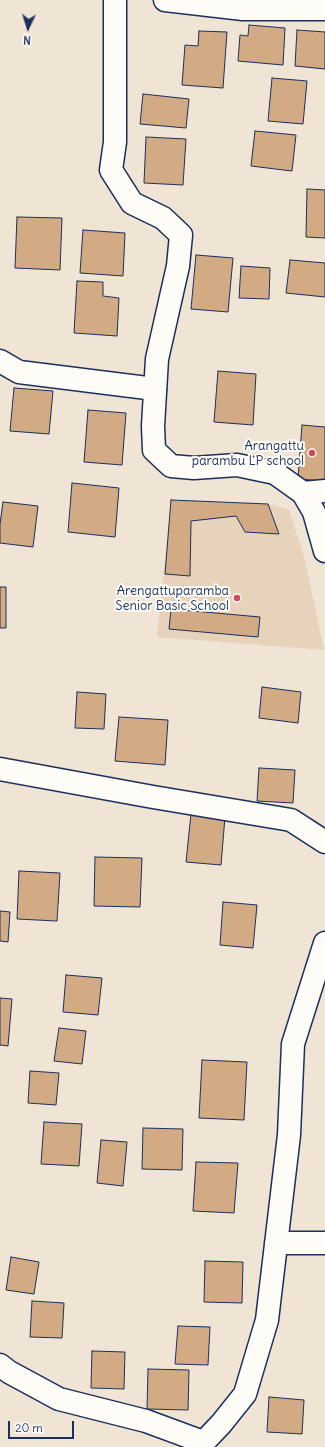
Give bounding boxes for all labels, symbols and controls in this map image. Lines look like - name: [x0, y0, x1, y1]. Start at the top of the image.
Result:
- north arrow: [8, 8, 48, 48]
- text: N: [23, 33, 31, 47]
- place label: Arangattu parambu LP school: [192, 438, 304, 469]
- marker: Arangattu parambu LP school: [307, 448, 317, 458]
- place label: Arengattuparamba Senior Basic School: [115, 583, 229, 614]
- marker: Arengattuparamba Senior Basic School: [232, 593, 242, 603]
- scale bar: [10, 1413, 76, 1439]
- text: 20 m: [15, 1420, 43, 1435]

